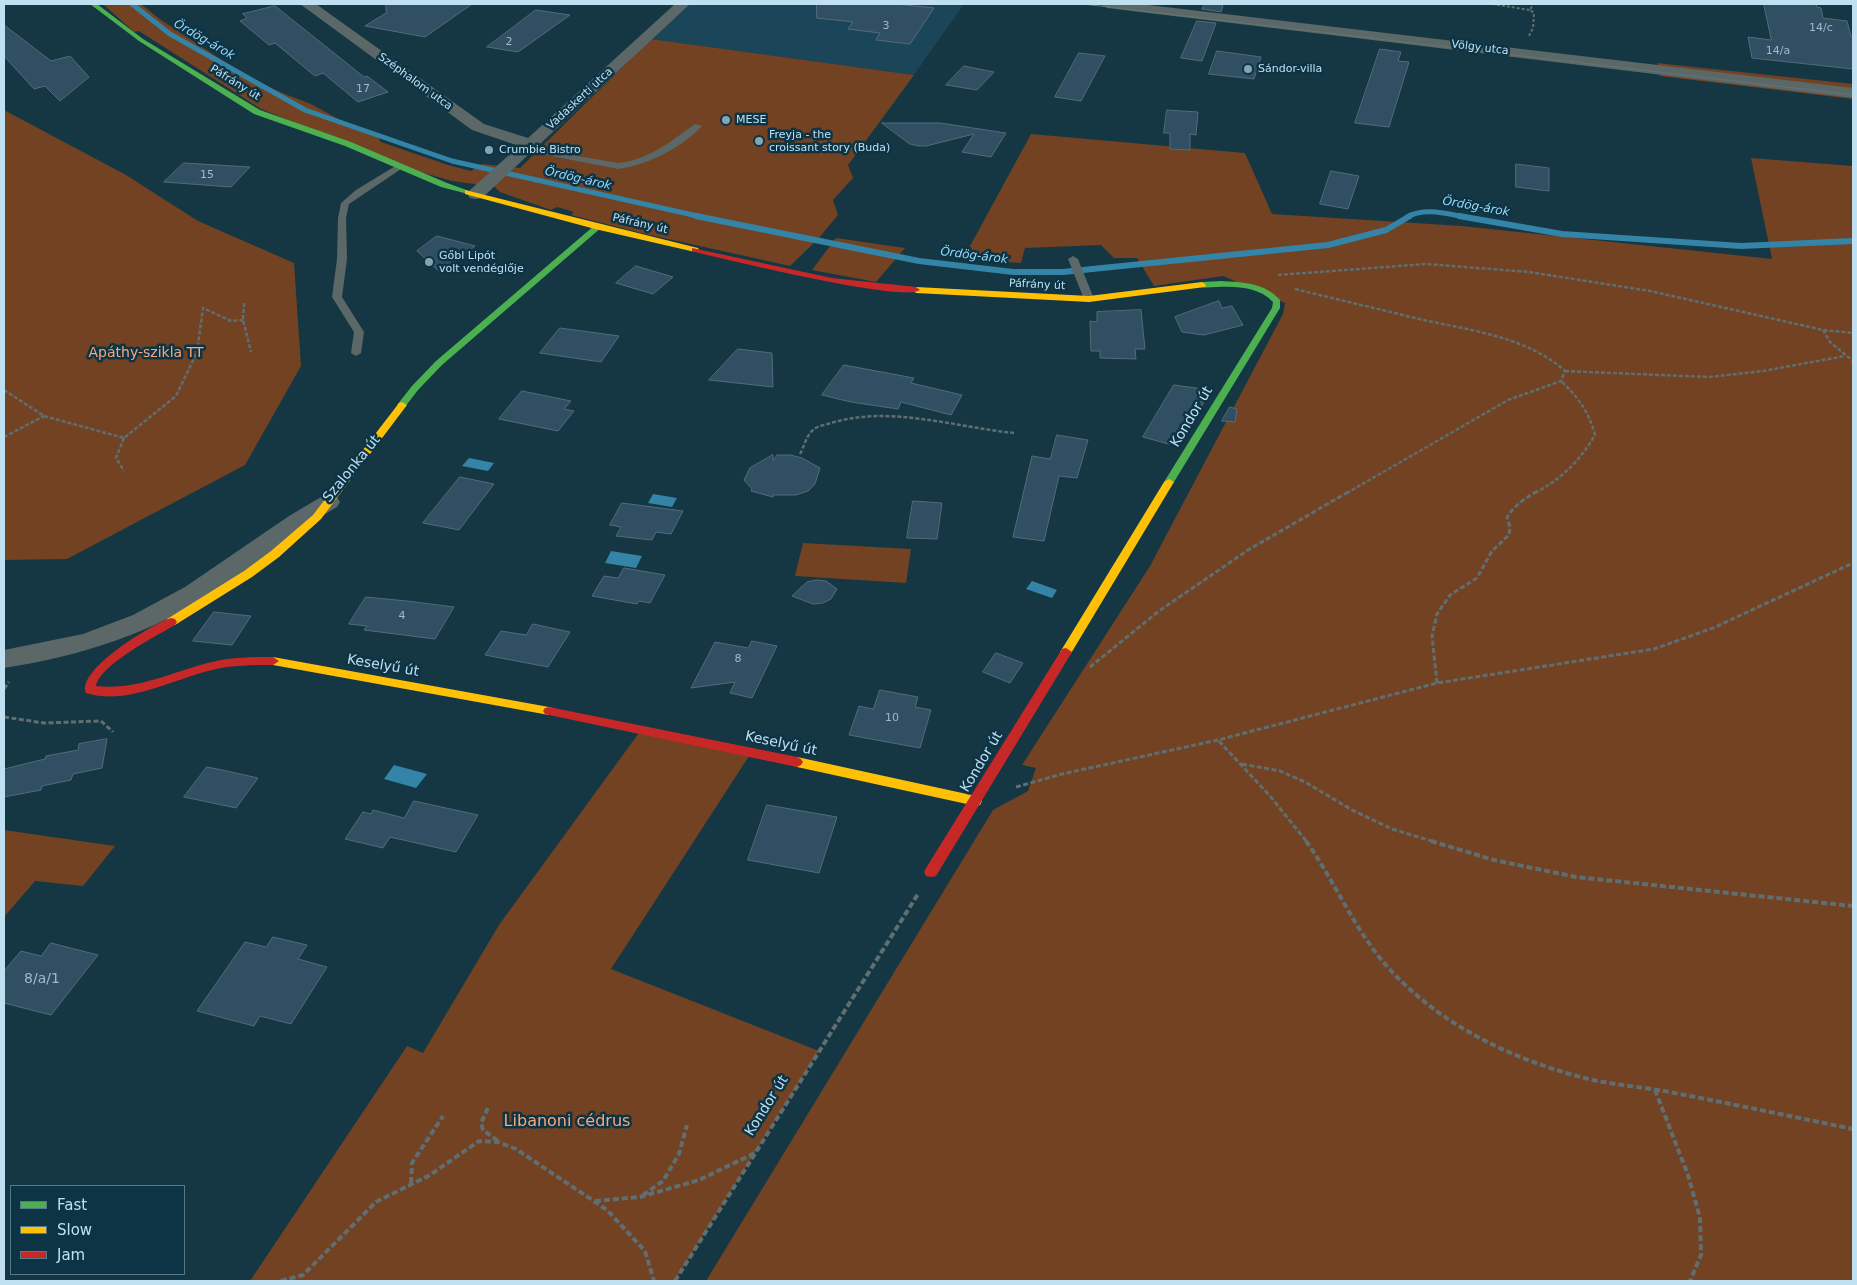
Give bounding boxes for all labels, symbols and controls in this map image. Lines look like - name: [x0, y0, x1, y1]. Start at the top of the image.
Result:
- water label: Ördög-árok: [171, 17, 237, 63]
- house number: 3: [883, 19, 889, 33]
- house number: 14/c: [1809, 21, 1833, 35]
- house number: 2: [506, 35, 512, 49]
- street label: Völgy utca: [1451, 38, 1509, 58]
- house number: 14/a: [1766, 44, 1790, 58]
- street label: Széphalom utca: [375, 51, 455, 113]
- street label: Páfrány út: [208, 62, 262, 104]
- place label: Sándor-villa: [1258, 62, 1322, 76]
- marker: Sándor-villa: [1242, 63, 1254, 75]
- street label: Vadaskerti utca: [544, 65, 616, 133]
- house number: 17: [356, 82, 370, 96]
- place label: MESE: [736, 113, 766, 127]
- marker: MESE: [720, 114, 732, 126]
- place label: Freyja - the croissant story (Buda): [769, 128, 890, 154]
- marker: Freyja - the croissant story (Buda): [753, 135, 765, 147]
- place label: Crumbie Bistro: [499, 143, 581, 157]
- marker: Crumbie Bistro: [483, 144, 495, 156]
- water label: Ördög-árok: [543, 164, 613, 194]
- house number: 15: [200, 168, 214, 182]
- water label: Ördög-árok: [1441, 194, 1511, 220]
- street label: Páfrány út: [611, 211, 669, 237]
- water label: Ördög-árok: [939, 245, 1009, 267]
- place label: Gőbl Lipót volt vendéglője: [439, 249, 524, 275]
- marker: Gőbl Lipót volt vendéglője: [423, 256, 435, 268]
- street label: Páfrány út: [1009, 277, 1065, 293]
- park label: Apáthy-szikla TT: [89, 345, 203, 361]
- street label: Kondor út: [1167, 384, 1217, 450]
- street label: Szalonka út: [320, 432, 384, 506]
- house number: 4: [399, 609, 405, 623]
- street label: Keselyű út: [346, 651, 420, 681]
- house number: 8: [735, 652, 741, 666]
- house number: 10: [885, 711, 899, 725]
- street label: Keselyű út: [744, 728, 818, 760]
- street label: Kondor út: [957, 729, 1007, 795]
- house number: 8/a/1: [24, 971, 60, 987]
- street label: Kondor út: [742, 1073, 792, 1139]
- park label: Libanoni cédrus: [504, 1112, 630, 1132]
- legend: [10, 1185, 185, 1275]
- text: Fast: [57, 1196, 87, 1214]
- text: Slow: [57, 1221, 92, 1239]
- text: Jam: [57, 1246, 85, 1264]

